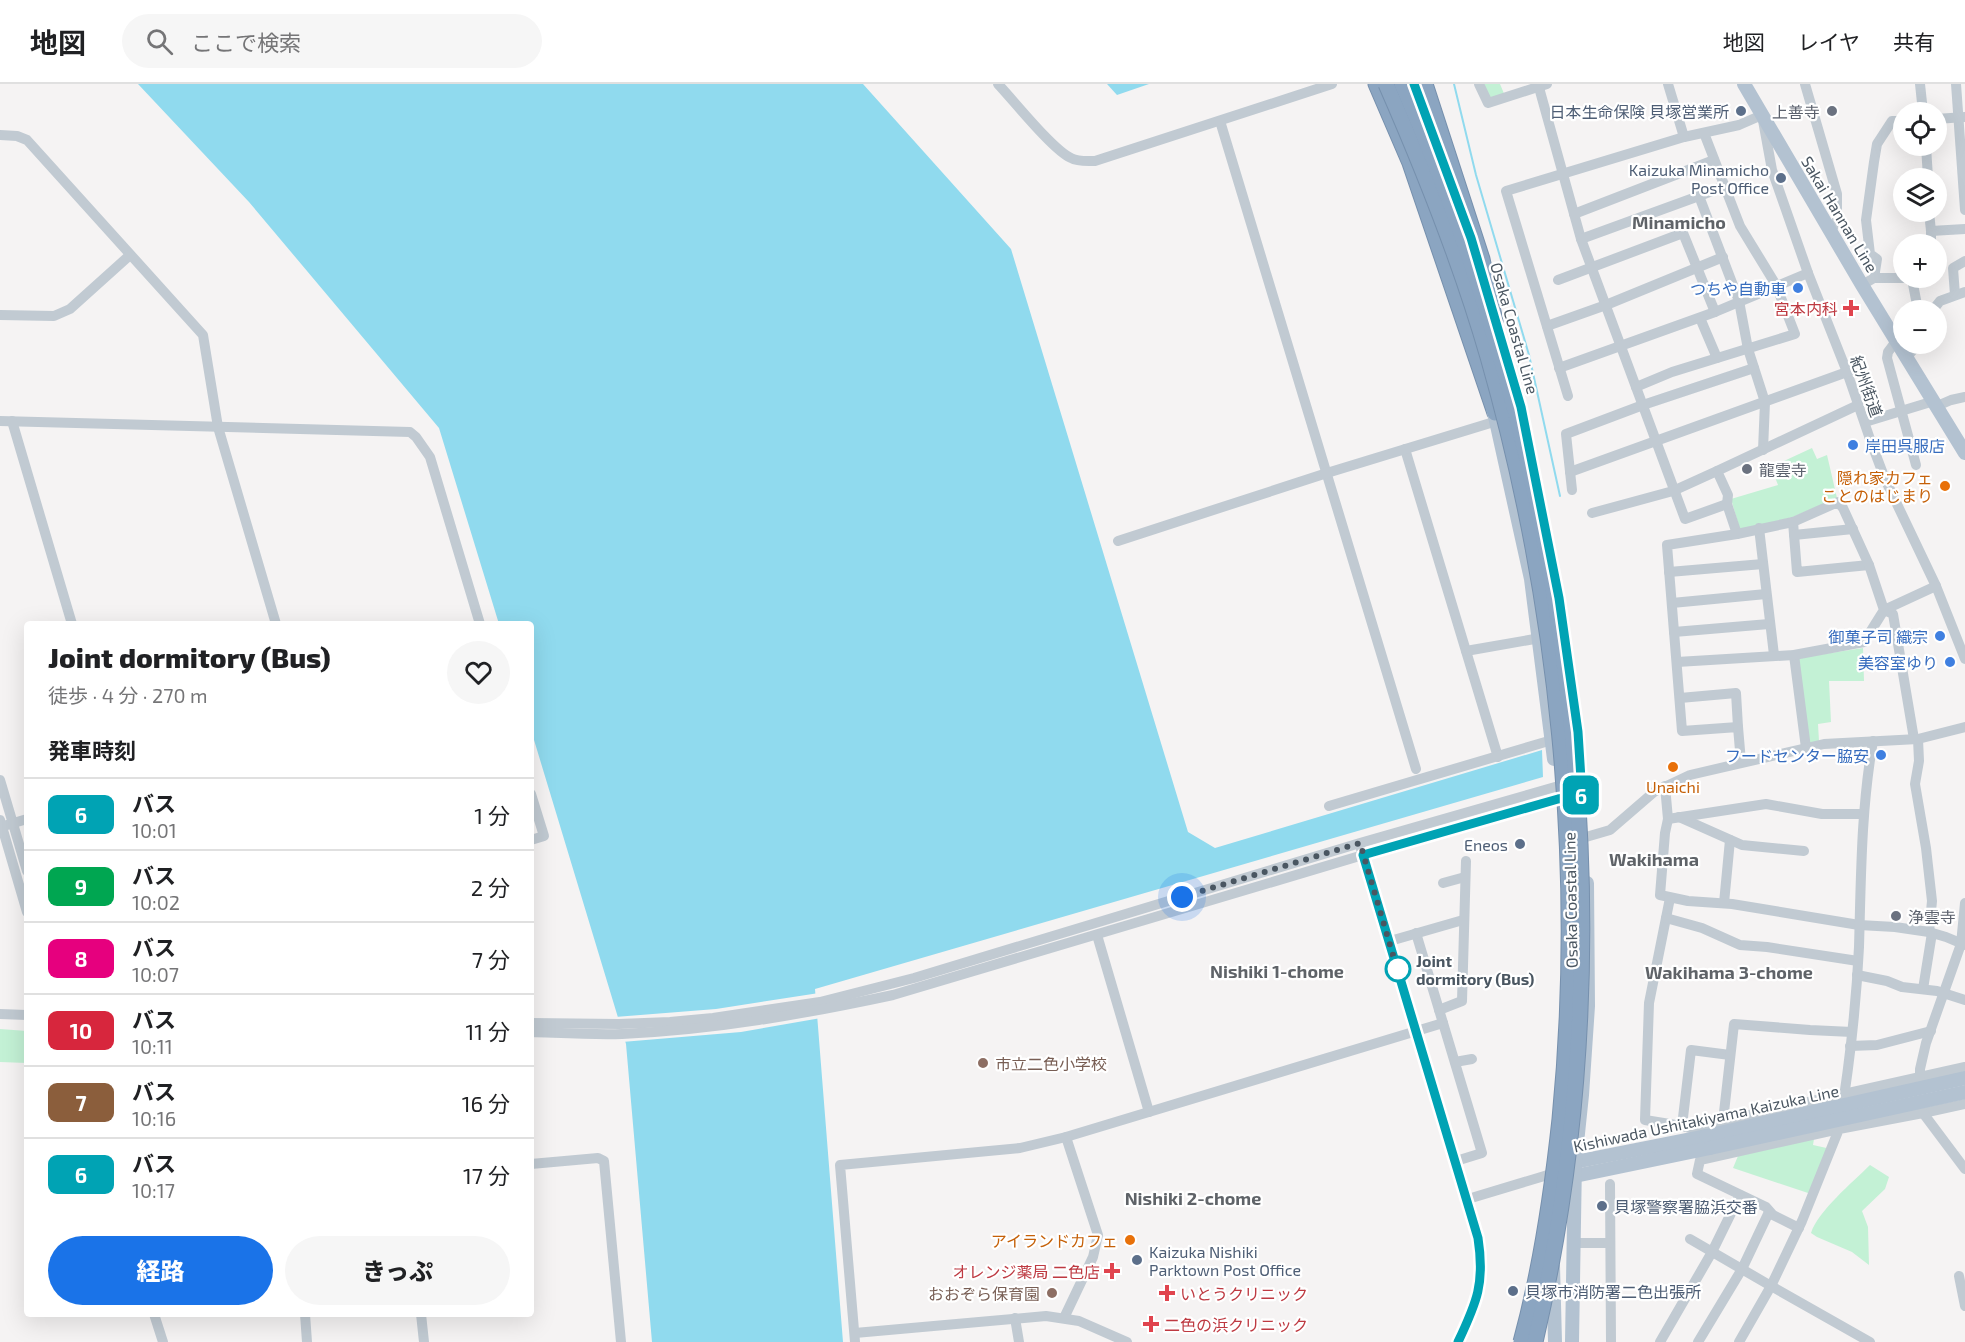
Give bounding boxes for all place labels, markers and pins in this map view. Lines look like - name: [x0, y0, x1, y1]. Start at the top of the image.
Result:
- place label: 日本生命保険 貝塚営業所: [1549, 102, 1729, 121]
- place label: 上善寺: [1772, 102, 1820, 121]
- marker: 日本生命保険 貝塚営業所: [1734, 104, 1748, 118]
- marker: 上善寺: [1825, 104, 1839, 118]
- place label: Kaizuka Minamicho Post Office: [1629, 160, 1769, 197]
- marker: Kaizuka Minamicho Post Office: [1774, 171, 1788, 185]
- place label: つちや自動車: [1690, 279, 1786, 298]
- marker: つちや自動車: [1791, 281, 1805, 295]
- place label: 宮本内科: [1774, 299, 1838, 318]
- marker: 宮本内科: [1842, 299, 1860, 317]
- place label: 岸田呉服店: [1865, 436, 1945, 455]
- marker: 岸田呉服店: [1846, 438, 1860, 452]
- place label: 龍雲寺: [1759, 460, 1807, 479]
- marker: 龍雲寺: [1740, 462, 1754, 476]
- place label: 隠れ家カフェ ことのはじまり: [1821, 468, 1933, 505]
- marker: 隠れ家カフェ ことのはじまり: [1938, 479, 1952, 493]
- place label: 御菓子司 織宗: [1828, 627, 1928, 646]
- marker: 御菓子司 織宗: [1933, 629, 1947, 643]
- place label: 美容室ゆり: [1858, 653, 1938, 672]
- marker: 美容室ゆり: [1943, 655, 1957, 669]
- place label: フードセンター脇安: [1725, 746, 1869, 765]
- marker: フードセンター脇安: [1874, 748, 1888, 762]
- marker: Unaichi: [1666, 760, 1680, 774]
- place label: Unaichi: [1646, 777, 1700, 796]
- place label: Eneos: [1464, 835, 1508, 854]
- marker: Eneos: [1513, 837, 1527, 851]
- place label: 浄雲寺: [1908, 907, 1956, 926]
- marker: 浄雲寺: [1889, 909, 1903, 923]
- place label: Joint dormitory (Bus): [1416, 951, 1535, 989]
- marker: Joint dormitory (Bus): [1385, 956, 1411, 982]
- place label: 市立二色小学校: [995, 1054, 1107, 1073]
- marker: 市立二色小学校: [976, 1056, 990, 1070]
- place label: 貝塚警察署脇浜交番: [1614, 1197, 1758, 1216]
- marker: 貝塚警察署脇浜交番: [1595, 1199, 1609, 1213]
- place label: アイランドカフェ: [991, 1231, 1118, 1250]
- marker: アイランドカフェ: [1123, 1233, 1137, 1247]
- place label: Kaizuka Nishiki Parktown Post Office: [1149, 1242, 1301, 1279]
- marker: Kaizuka Nishiki Parktown Post Office: [1130, 1253, 1144, 1267]
- place label: オレンジ薬局 二色店: [952, 1262, 1100, 1281]
- marker: オレンジ薬局 二色店: [1105, 1264, 1119, 1278]
- place label: 貝塚市消防署二色出張所: [1525, 1282, 1701, 1301]
- place label: おおぞら保育園: [928, 1284, 1040, 1303]
- marker: いとうクリニック: [1158, 1284, 1176, 1302]
- place label: いとうクリニック: [1180, 1284, 1308, 1303]
- marker: 貝塚市消防署二色出張所: [1506, 1284, 1520, 1298]
- marker: おおぞら保育園: [1045, 1286, 1059, 1300]
- marker: 二色の浜クリニック: [1142, 1315, 1160, 1333]
- place label: 二色の浜クリニック: [1164, 1315, 1308, 1334]

